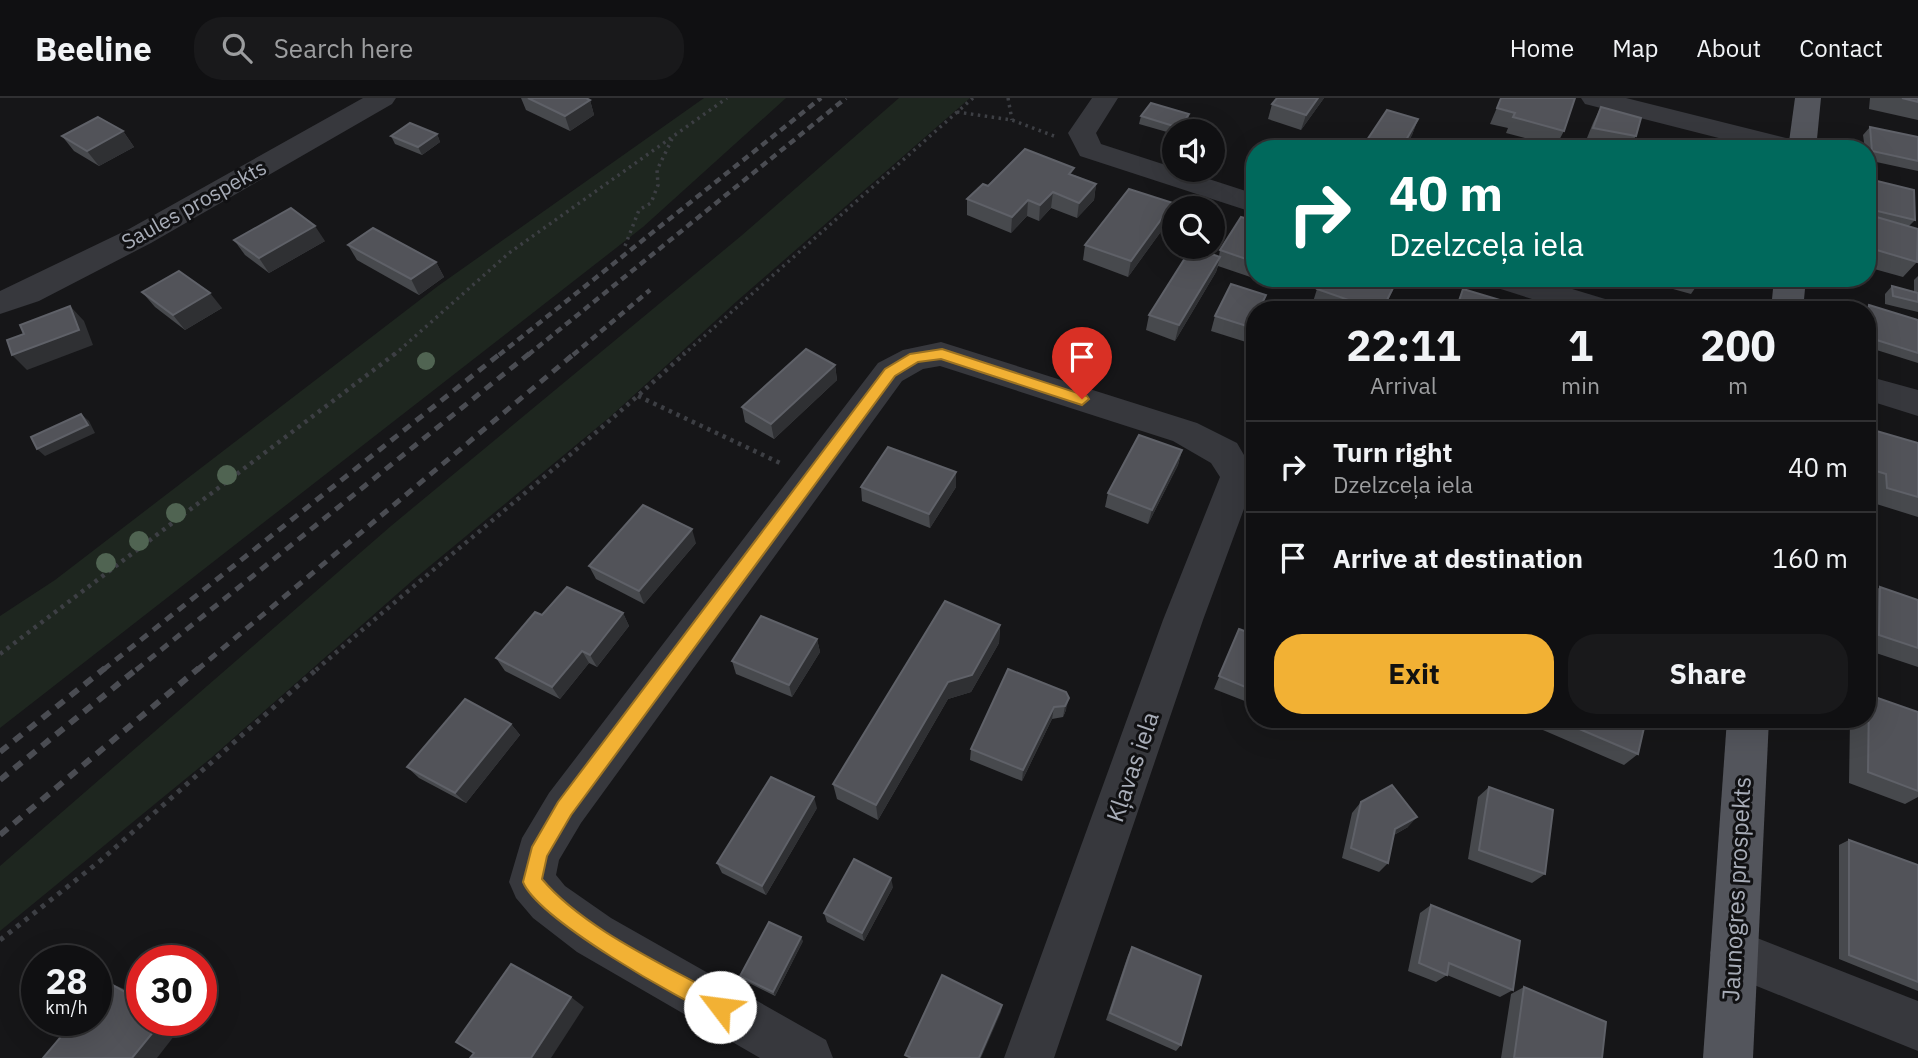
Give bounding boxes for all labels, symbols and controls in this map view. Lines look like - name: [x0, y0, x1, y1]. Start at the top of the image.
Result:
- search box: [194, 17, 684, 80]
- text: Beeline: [35, 27, 152, 70]
- icon: search: [218, 29, 256, 67]
- text: Search here: [274, 31, 413, 65]
- text: Home: [1510, 32, 1574, 64]
- text: Map: [1612, 32, 1658, 64]
- text: About: [1696, 32, 1761, 64]
- text: Contact: [1799, 32, 1883, 64]
- map controls: [1162, 119, 1225, 259]
- button: sound: [1162, 119, 1225, 182]
- street label: Saules prospekts: [116, 153, 271, 256]
- text: 40 m: [1389, 161, 1503, 224]
- icon: right: [1274, 168, 1365, 259]
- button: search: [1162, 196, 1225, 259]
- text: Dzelzceļa iela: [1389, 223, 1584, 265]
- text: 22:11: [1346, 318, 1461, 373]
- text: 1: [1568, 318, 1593, 373]
- text: 200: [1700, 318, 1776, 373]
- pin: [1052, 327, 1112, 399]
- icon: arrive: [1063, 338, 1101, 376]
- text: Arrival: [1370, 370, 1437, 400]
- text: min: [1561, 370, 1600, 400]
- text: m: [1728, 370, 1748, 400]
- text: Turn right: [1333, 435, 1452, 469]
- icon: right: [1274, 448, 1312, 486]
- text: 40 m: [1788, 450, 1848, 484]
- text: Dzelzceļa iela: [1333, 469, 1473, 499]
- icon: arrive: [1274, 539, 1312, 577]
- text: Arrive at destination: [1333, 541, 1583, 575]
- text: 160 m: [1772, 541, 1848, 575]
- button: Exit: [1274, 634, 1554, 714]
- button: Share: [1568, 634, 1848, 714]
- street label: Kļavas iela: [1098, 707, 1166, 826]
- street label: Jaunogres prospekts: [1714, 776, 1758, 1002]
- speed limit sign: 30: [126, 945, 217, 1036]
- text: 28: [45, 958, 88, 1004]
- position arrow: [683, 970, 757, 1044]
- text: km/h: [45, 996, 88, 1019]

